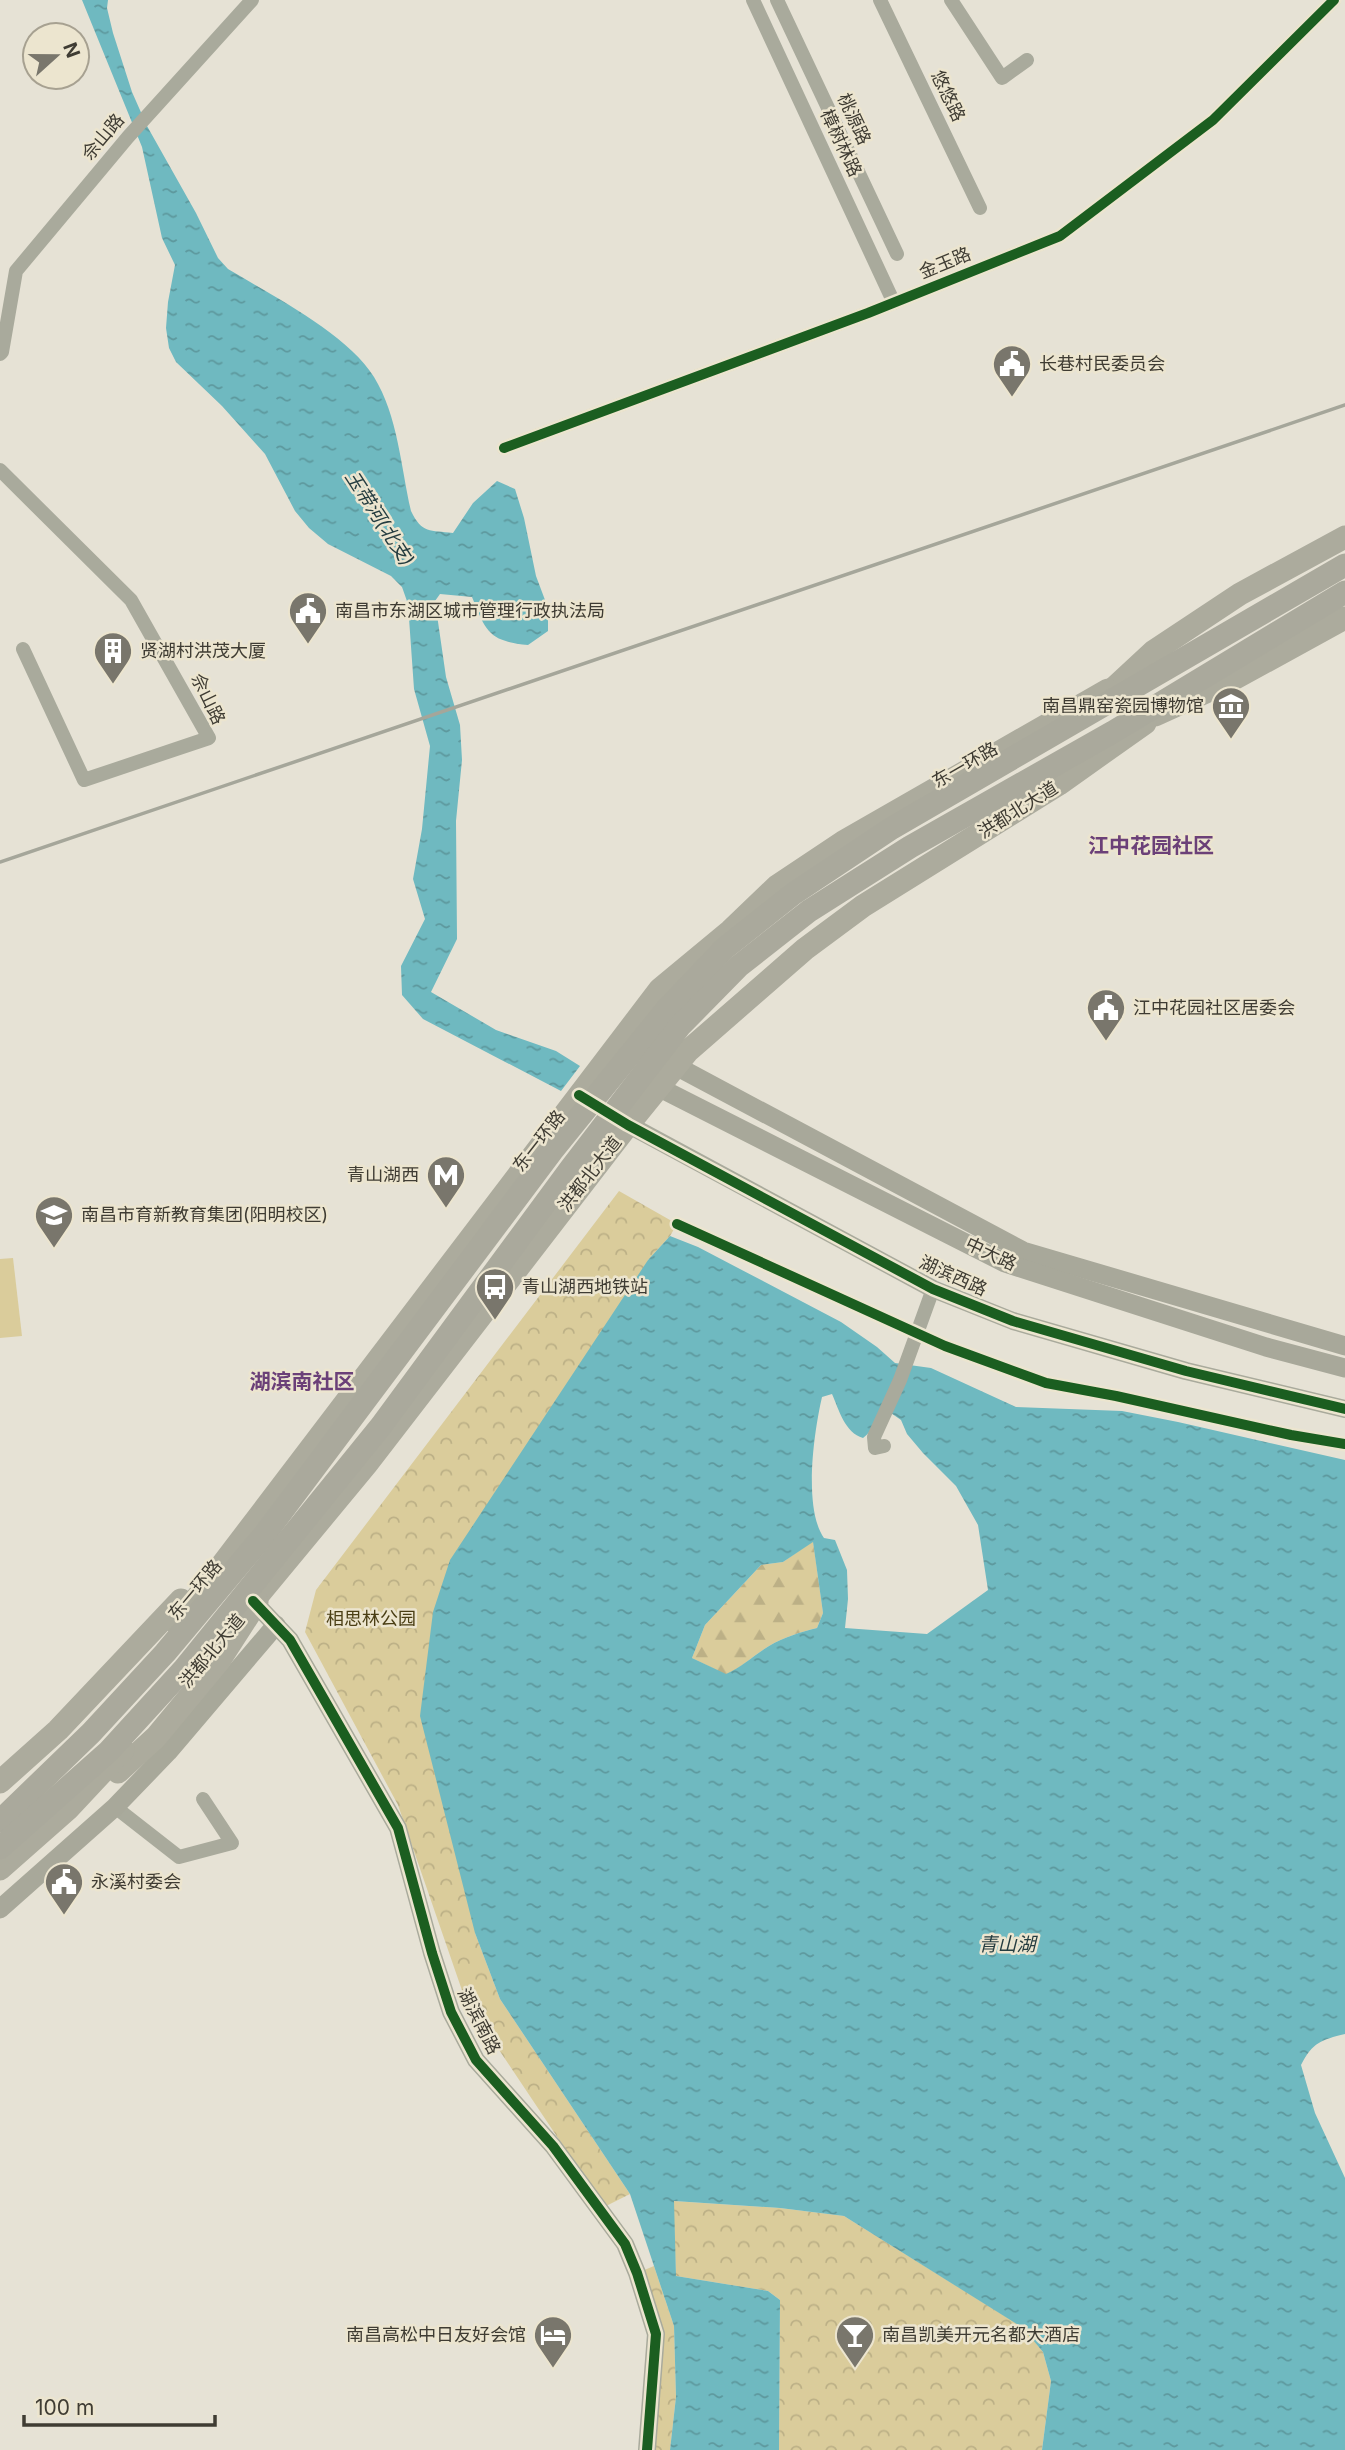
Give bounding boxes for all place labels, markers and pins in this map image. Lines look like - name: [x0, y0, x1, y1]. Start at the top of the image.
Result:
- public building icon: 长巷村民委员会: [991, 343, 1033, 398]
- place label: 长巷村民委员会: [1039, 353, 1165, 374]
- public building icon: 南昌市东湖区城市管理行政执法局: [287, 590, 329, 645]
- place label: 南昌市东湖区城市管理行政执法局: [335, 600, 605, 621]
- building icon: 贤湖村洪茂大厦: [92, 630, 134, 685]
- place label: 贤湖村洪茂大厦: [140, 640, 266, 661]
- museum icon: 南昌鼎窑瓷园博物馆: [1210, 685, 1252, 740]
- place label: 南昌鼎窑瓷园博物馆: [1042, 695, 1204, 716]
- public building icon: 江中花园社区居委会: [1085, 987, 1127, 1042]
- place label: 江中花园社区居委会: [1133, 997, 1295, 1018]
- metro station icon: 青山湖西: [425, 1154, 467, 1209]
- place label: 青山湖西: [347, 1164, 419, 1185]
- school or university icon: 南昌市育新教育集团(阳明校区): [33, 1194, 75, 1249]
- place label: 南昌市育新教育集团(阳明校区): [81, 1204, 328, 1225]
- bus stop icon: 青山湖西地铁站: [474, 1266, 516, 1321]
- place label: 青山湖西地铁站: [522, 1276, 648, 1297]
- public building icon: 永溪村委会: [43, 1861, 85, 1916]
- place label: 永溪村委会: [91, 1871, 181, 1892]
- hotel icon: 南昌高松中日友好会馆: [532, 2314, 574, 2369]
- bar icon: 南昌凯美开元名都大酒店: [834, 2314, 876, 2369]
- place label: 南昌高松中日友好会馆: [346, 2324, 526, 2345]
- place label: 南昌凯美开元名都大酒店: [882, 2324, 1080, 2345]

